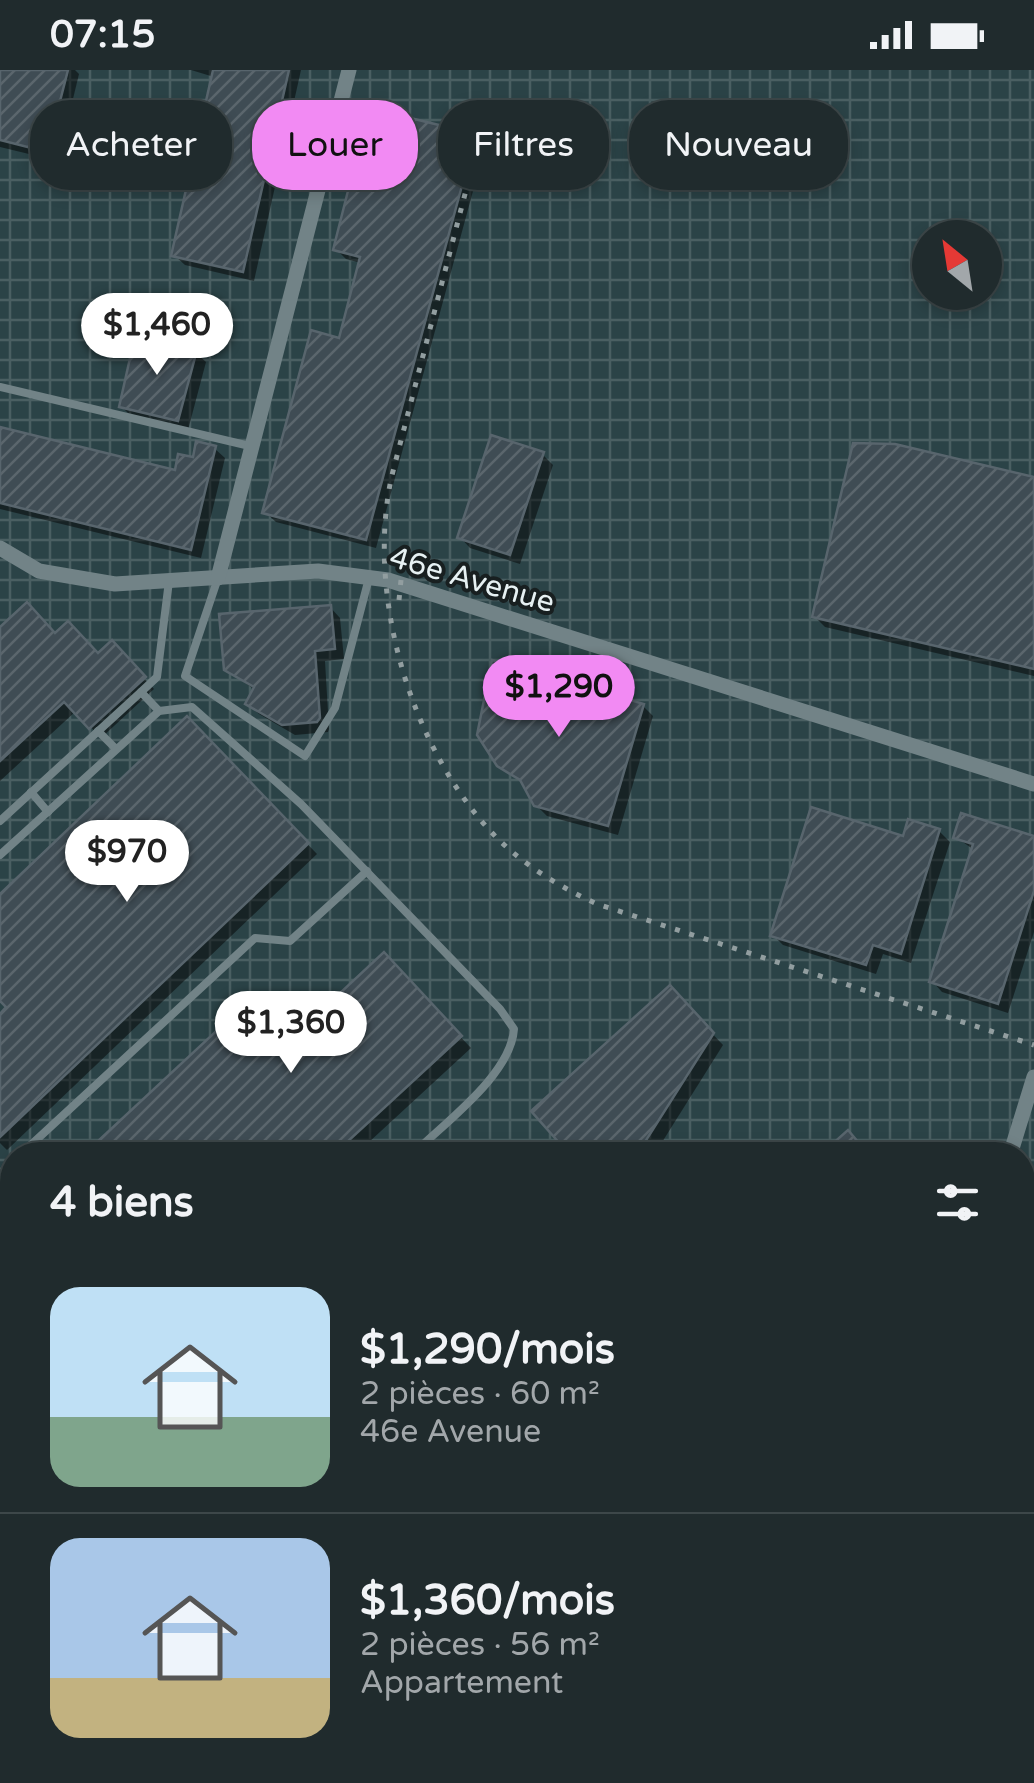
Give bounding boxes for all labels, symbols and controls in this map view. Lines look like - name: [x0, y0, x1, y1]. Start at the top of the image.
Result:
- text: 07:15: [50, 12, 155, 58]
- chip: Acheter: [30, 100, 232, 190]
- chip: Louer: [252, 100, 418, 190]
- chip: Filtres: [438, 100, 609, 190]
- chip: Nouveau: [629, 100, 848, 190]
- north arrow: [912, 220, 1002, 310]
- map controls: [912, 220, 1002, 310]
- pin: $1,460: [76, 293, 238, 378]
- text: $1,460: [103, 306, 211, 344]
- street label: 46e Avenue: [385, 539, 559, 621]
- pin: $1,290: [478, 655, 640, 740]
- text: $1,290: [505, 668, 613, 706]
- pin: $970: [68, 820, 186, 905]
- text: $970: [87, 833, 167, 871]
- pin: $1,360: [210, 991, 372, 1076]
- text: $1,360: [237, 1004, 345, 1042]
- icon: filters: [930, 1175, 985, 1230]
- text: 4 biens: [50, 1177, 194, 1228]
- text: $1,290/mois: [360, 1324, 615, 1375]
- icon: home: [130, 1327, 250, 1447]
- text: 2 pièces · 60 m²: [360, 1375, 600, 1413]
- text: 46e Avenue: [360, 1413, 541, 1451]
- text: $1,360/mois: [360, 1575, 615, 1626]
- icon: home: [130, 1578, 250, 1698]
- text: 2 pièces · 56 m²: [360, 1626, 600, 1664]
- text: Appartement: [360, 1664, 563, 1702]

